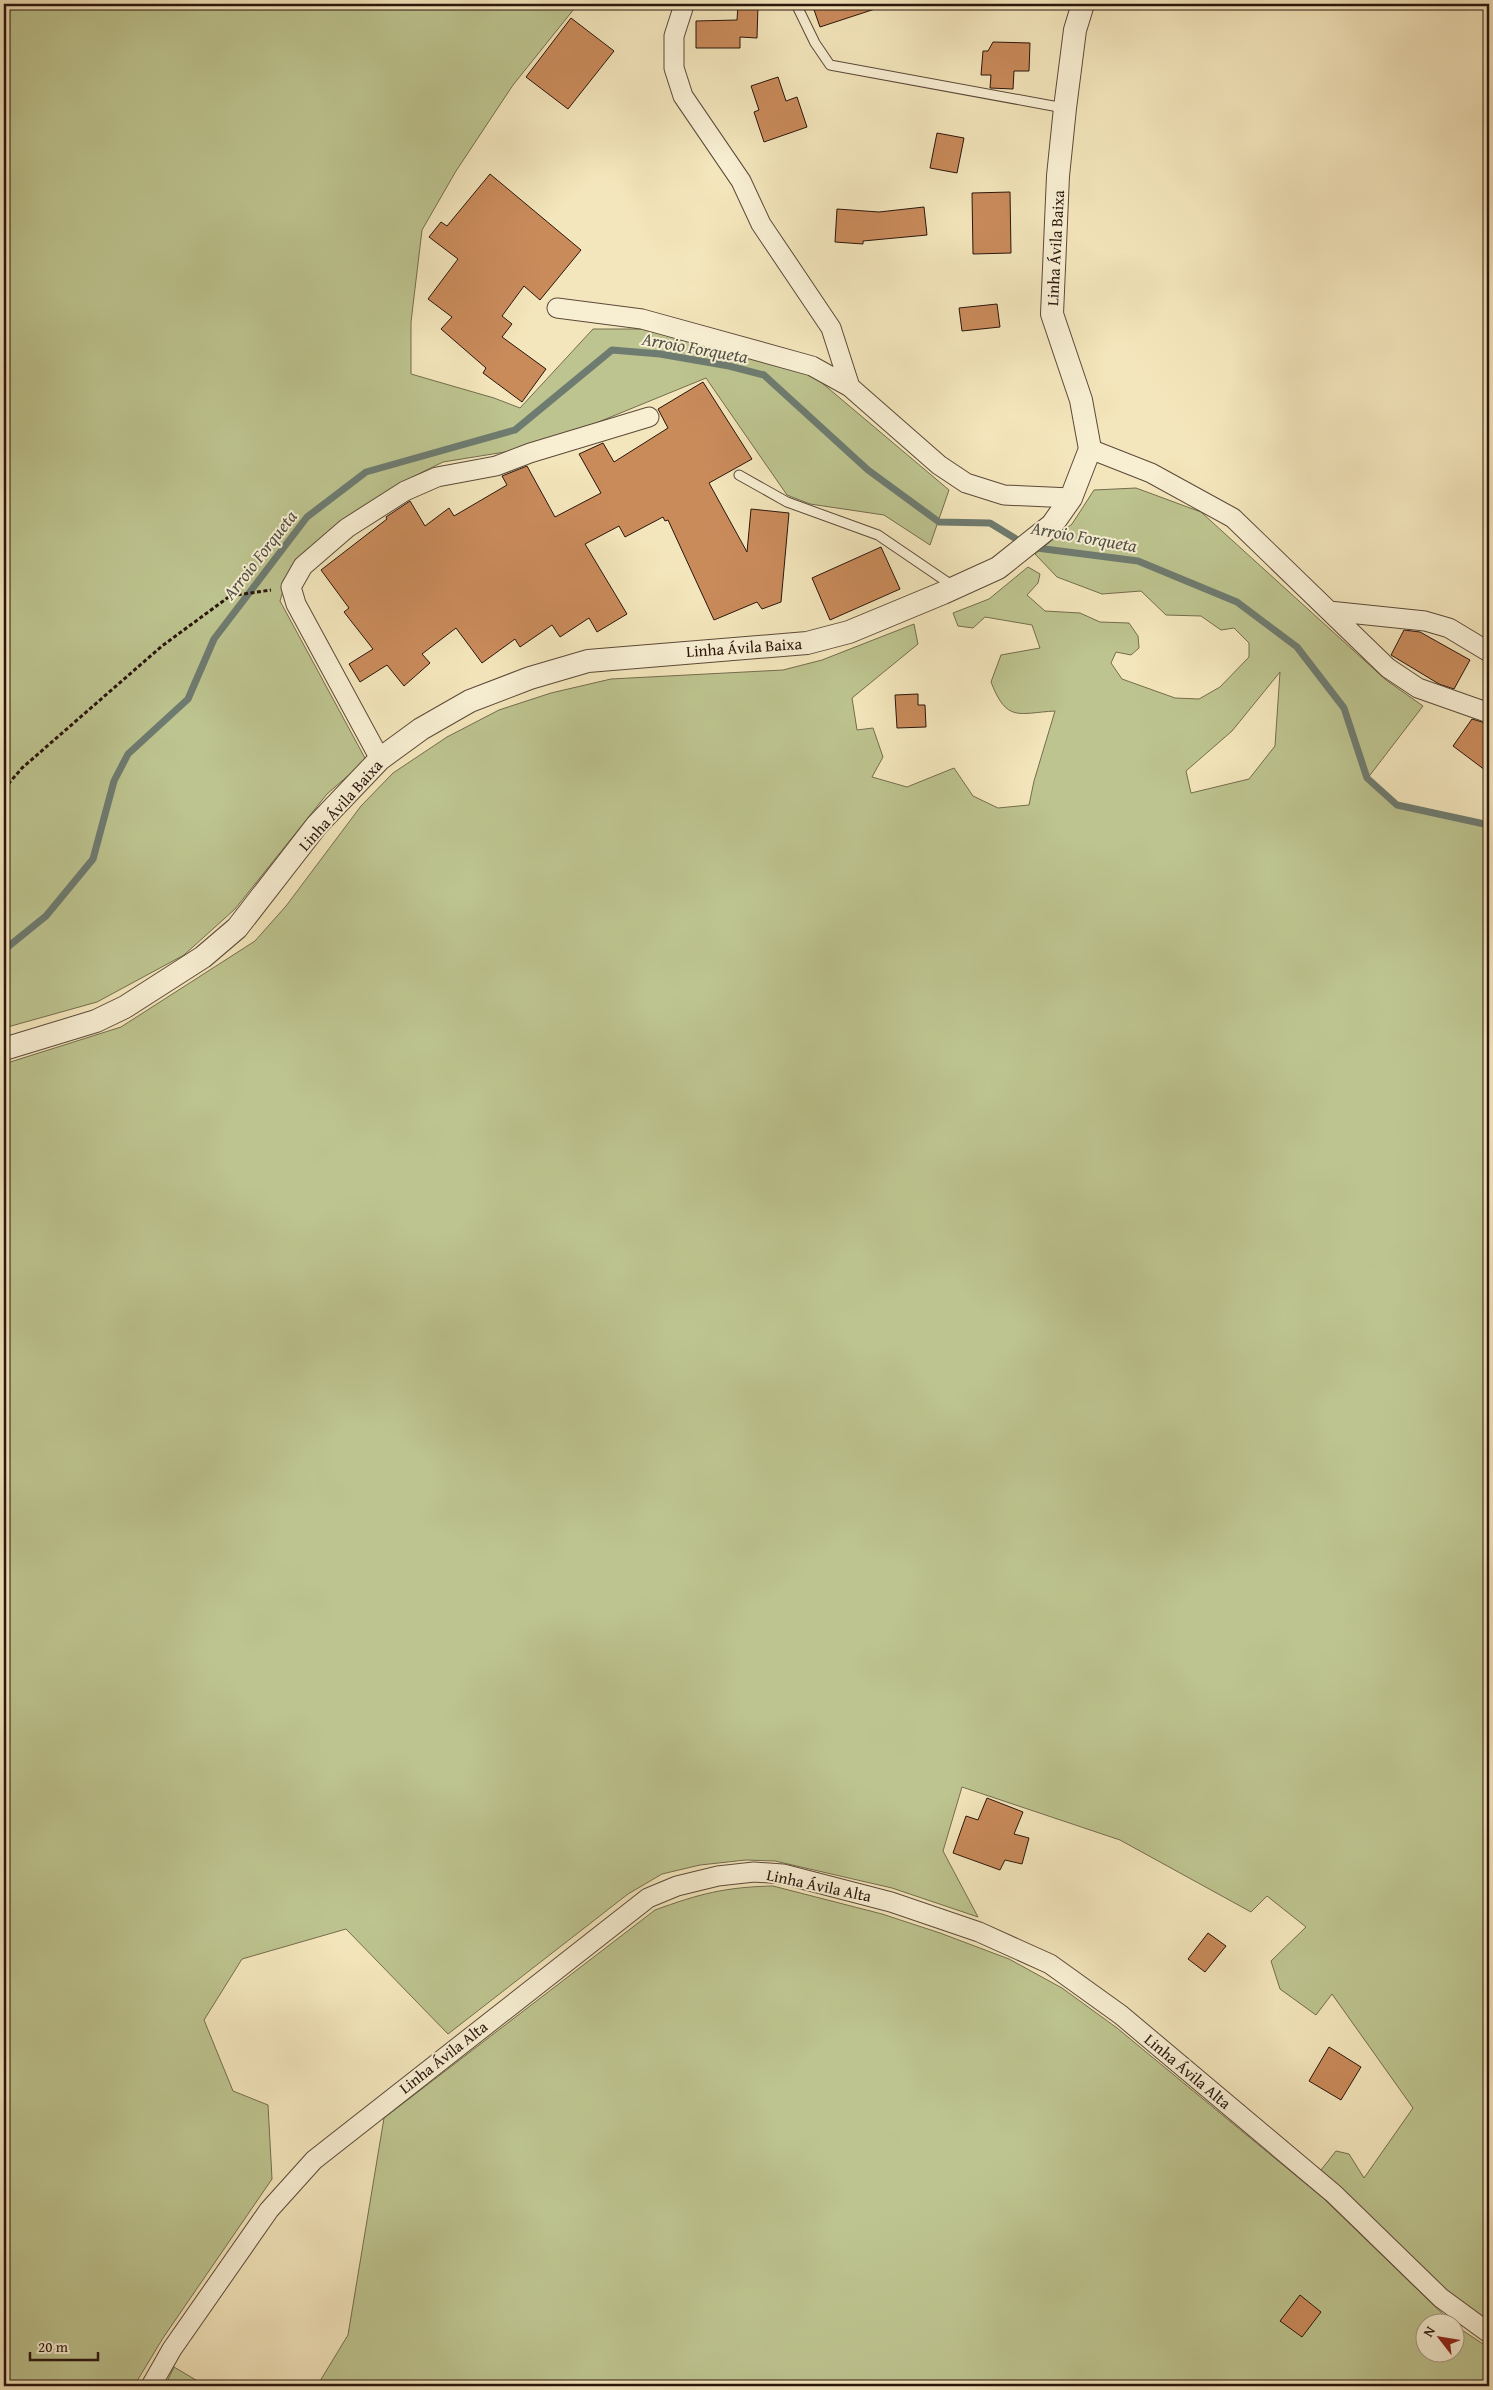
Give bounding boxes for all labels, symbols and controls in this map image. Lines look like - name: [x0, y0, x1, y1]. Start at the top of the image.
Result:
- street label: Linha Ávila Baixa: [1040, 189, 1070, 307]
- water label: Arroio Forqueta: [639, 325, 751, 370]
- water label: Arroio Forqueta: [215, 504, 304, 606]
- water label: Arroio Forqueta: [1028, 514, 1140, 559]
- street label: Linha Ávila Baixa: [685, 631, 803, 663]
- street label: Linha Ávila Baixa: [292, 754, 388, 856]
- street label: Linha Ávila Alta: [764, 1862, 874, 1908]
- street label: Linha Ávila Alta: [394, 2014, 493, 2099]
- street label: Linha Ávila Alta: [1139, 2028, 1237, 2115]
- north arrow: [1416, 2312, 1466, 2362]
- text: N: [1418, 2322, 1440, 2340]
- scale bar: [30, 2330, 98, 2362]
- text: 20 m: [38, 2336, 69, 2357]

